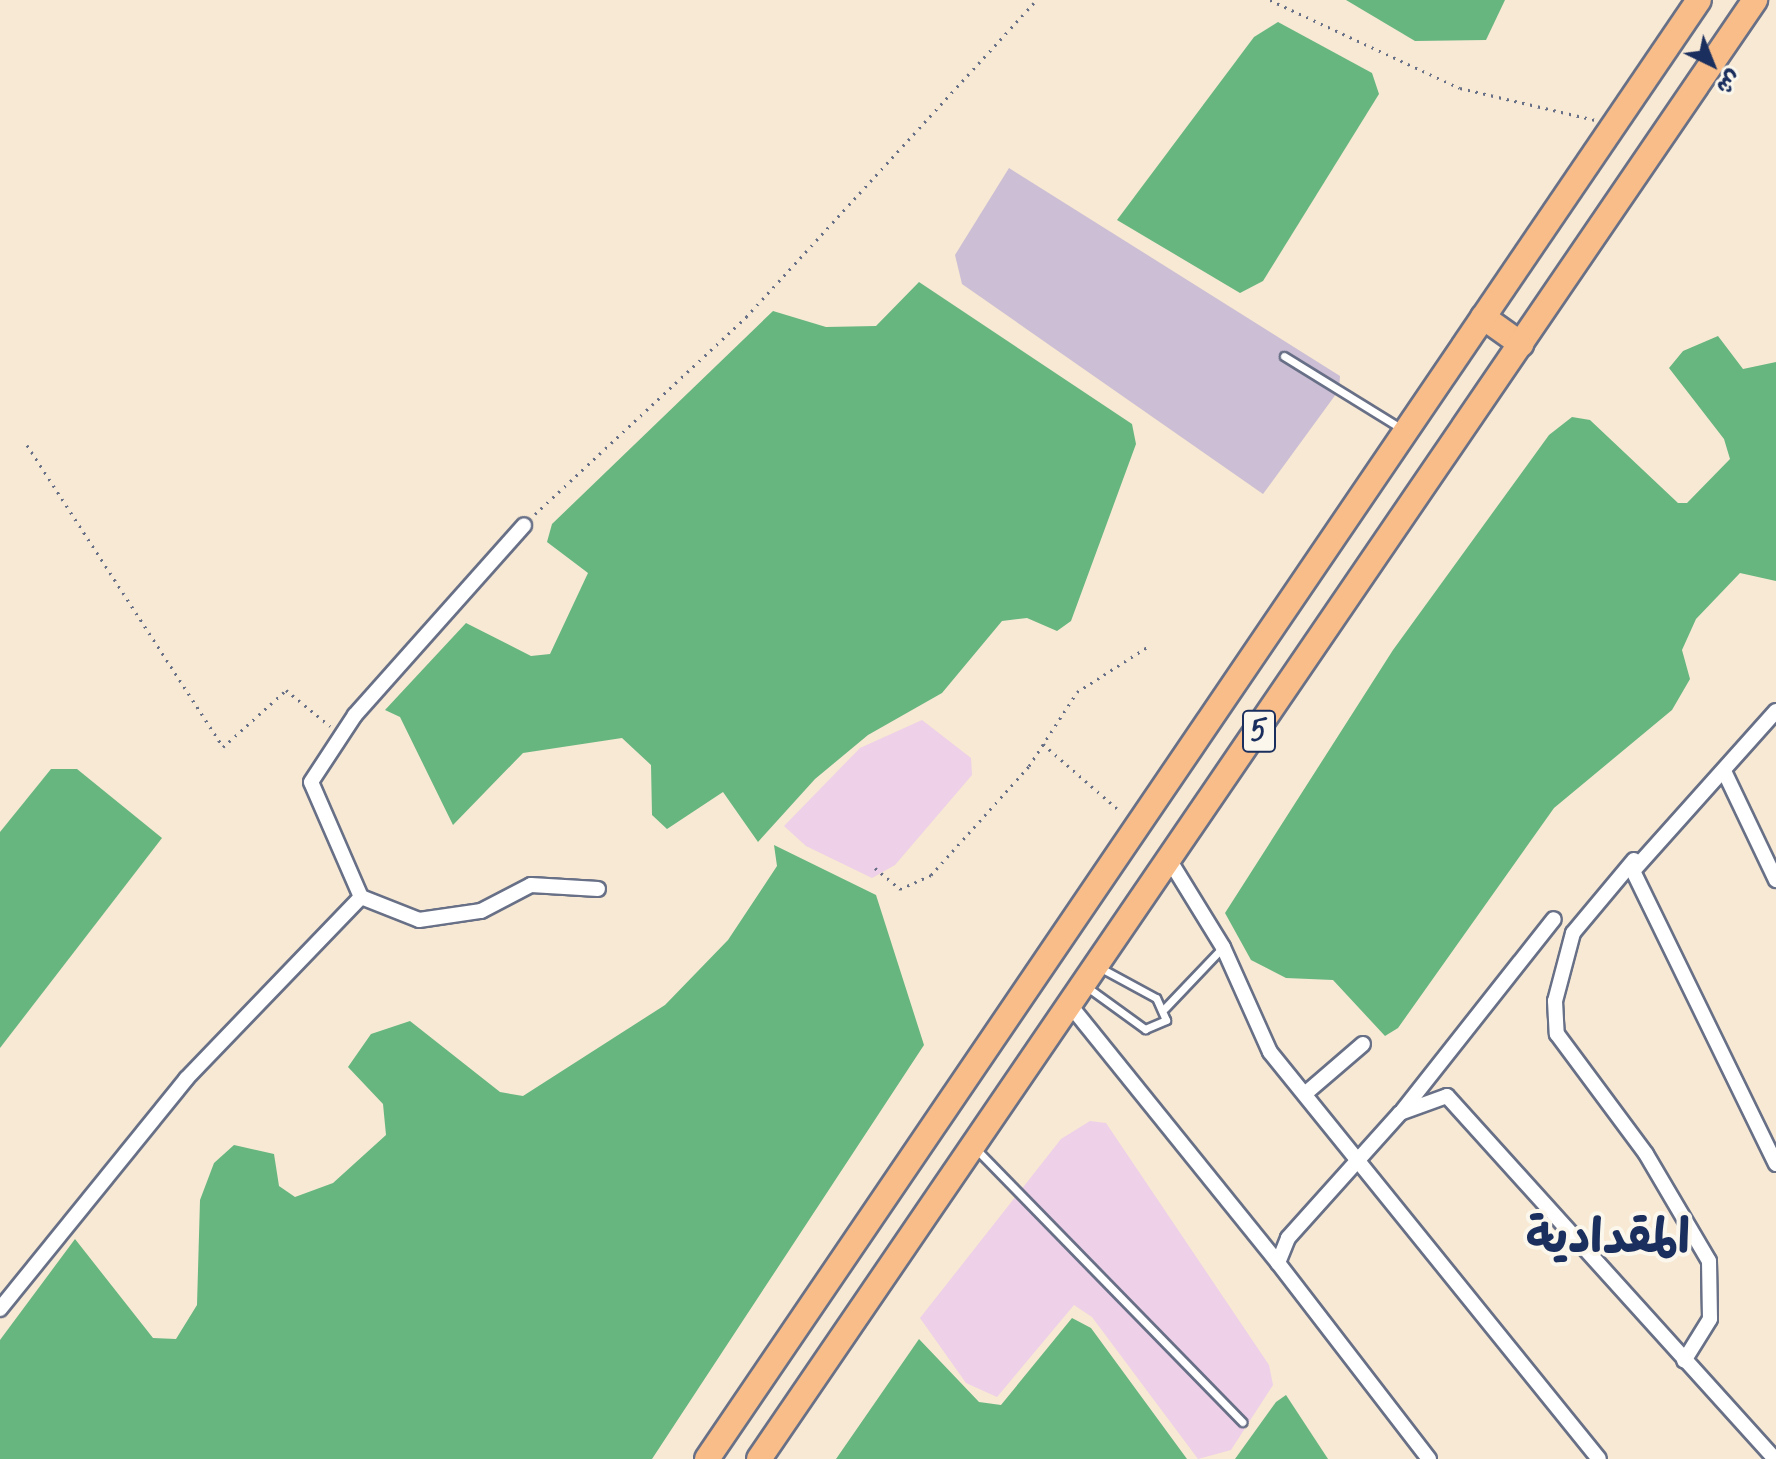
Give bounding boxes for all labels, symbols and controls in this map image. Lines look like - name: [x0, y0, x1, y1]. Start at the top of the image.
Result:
- north arrow: [1672, 24, 1752, 104]
- text: ش: [1710, 63, 1747, 100]
- road number: 5: [1241, 705, 1277, 757]
- district label: المقدادیة: [1526, 1210, 1690, 1268]

